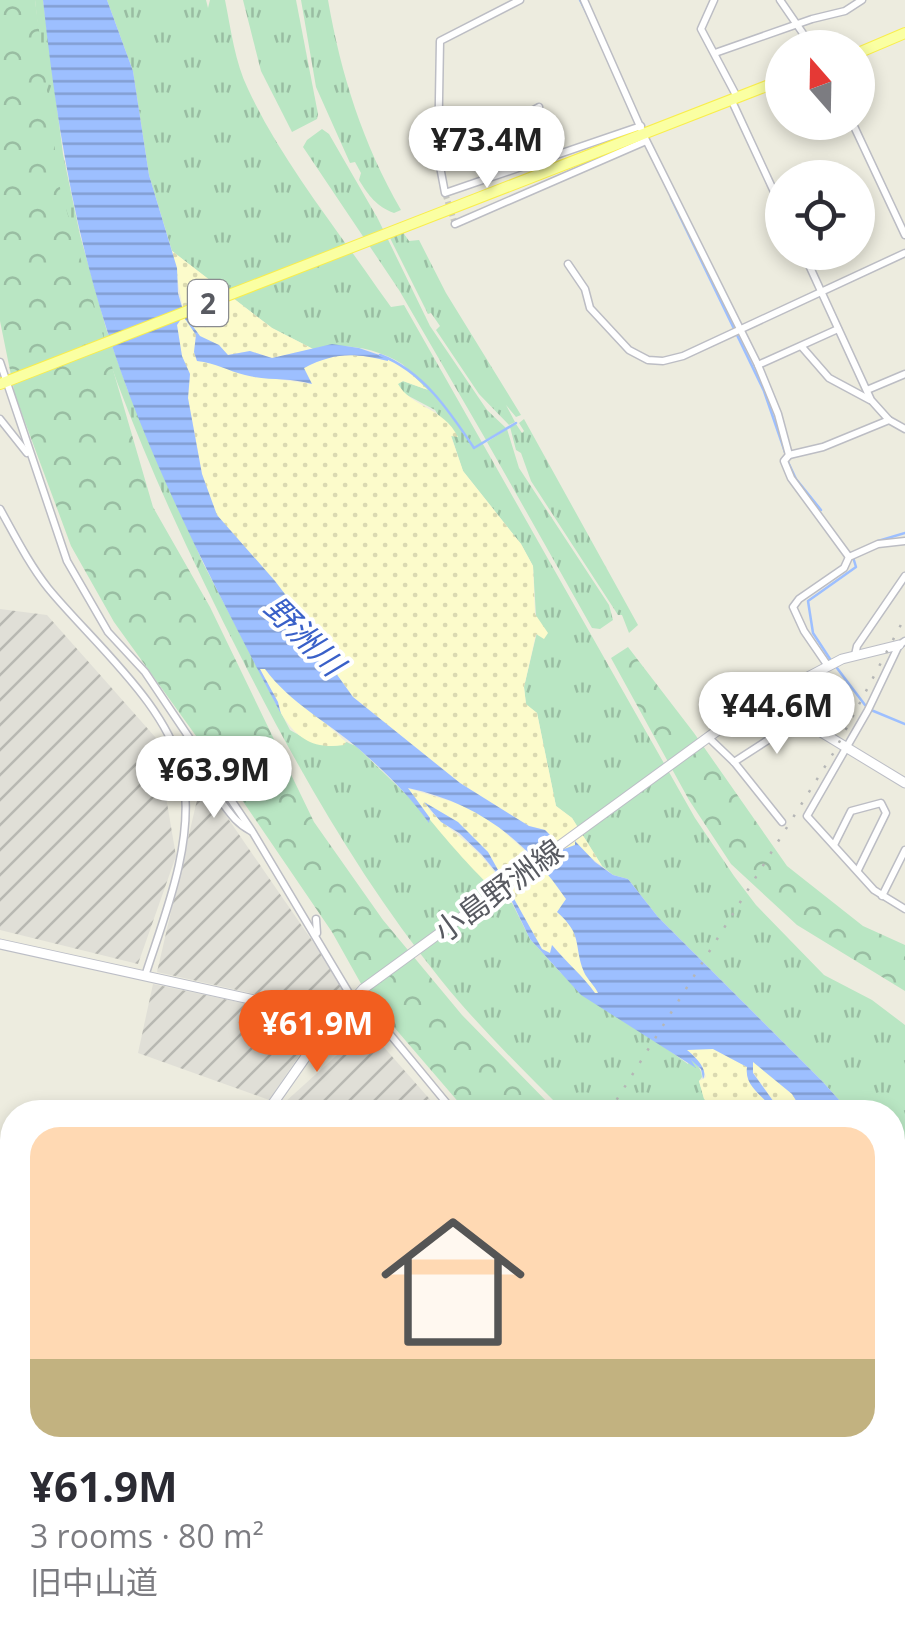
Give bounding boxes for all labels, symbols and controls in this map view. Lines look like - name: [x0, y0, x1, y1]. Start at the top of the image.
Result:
- north arrow: [765, 30, 875, 140]
- map controls: [765, 30, 875, 270]
- pin: ¥73.4M: [406, 106, 568, 191]
- text: ¥73.4M: [431, 117, 543, 160]
- button: locate: [765, 160, 875, 270]
- road number: 2: [188, 280, 228, 326]
- water label: 野洲川: [256, 586, 356, 686]
- pin: ¥44.6M: [696, 672, 858, 757]
- text: ¥44.6M: [721, 683, 833, 726]
- pin: ¥63.9M: [133, 736, 295, 821]
- text: ¥63.9M: [158, 747, 270, 790]
- street label: 小島野洲線: [425, 829, 571, 951]
- pin: ¥61.9M: [236, 990, 398, 1075]
- text: ¥61.9M: [261, 1001, 373, 1044]
- icon: home: [363, 1192, 543, 1372]
- text: ¥61.9M: [30, 1457, 178, 1514]
- text: 3 rooms · 80 m²: [30, 1514, 264, 1557]
- text: 旧中山道: [30, 1560, 158, 1603]

